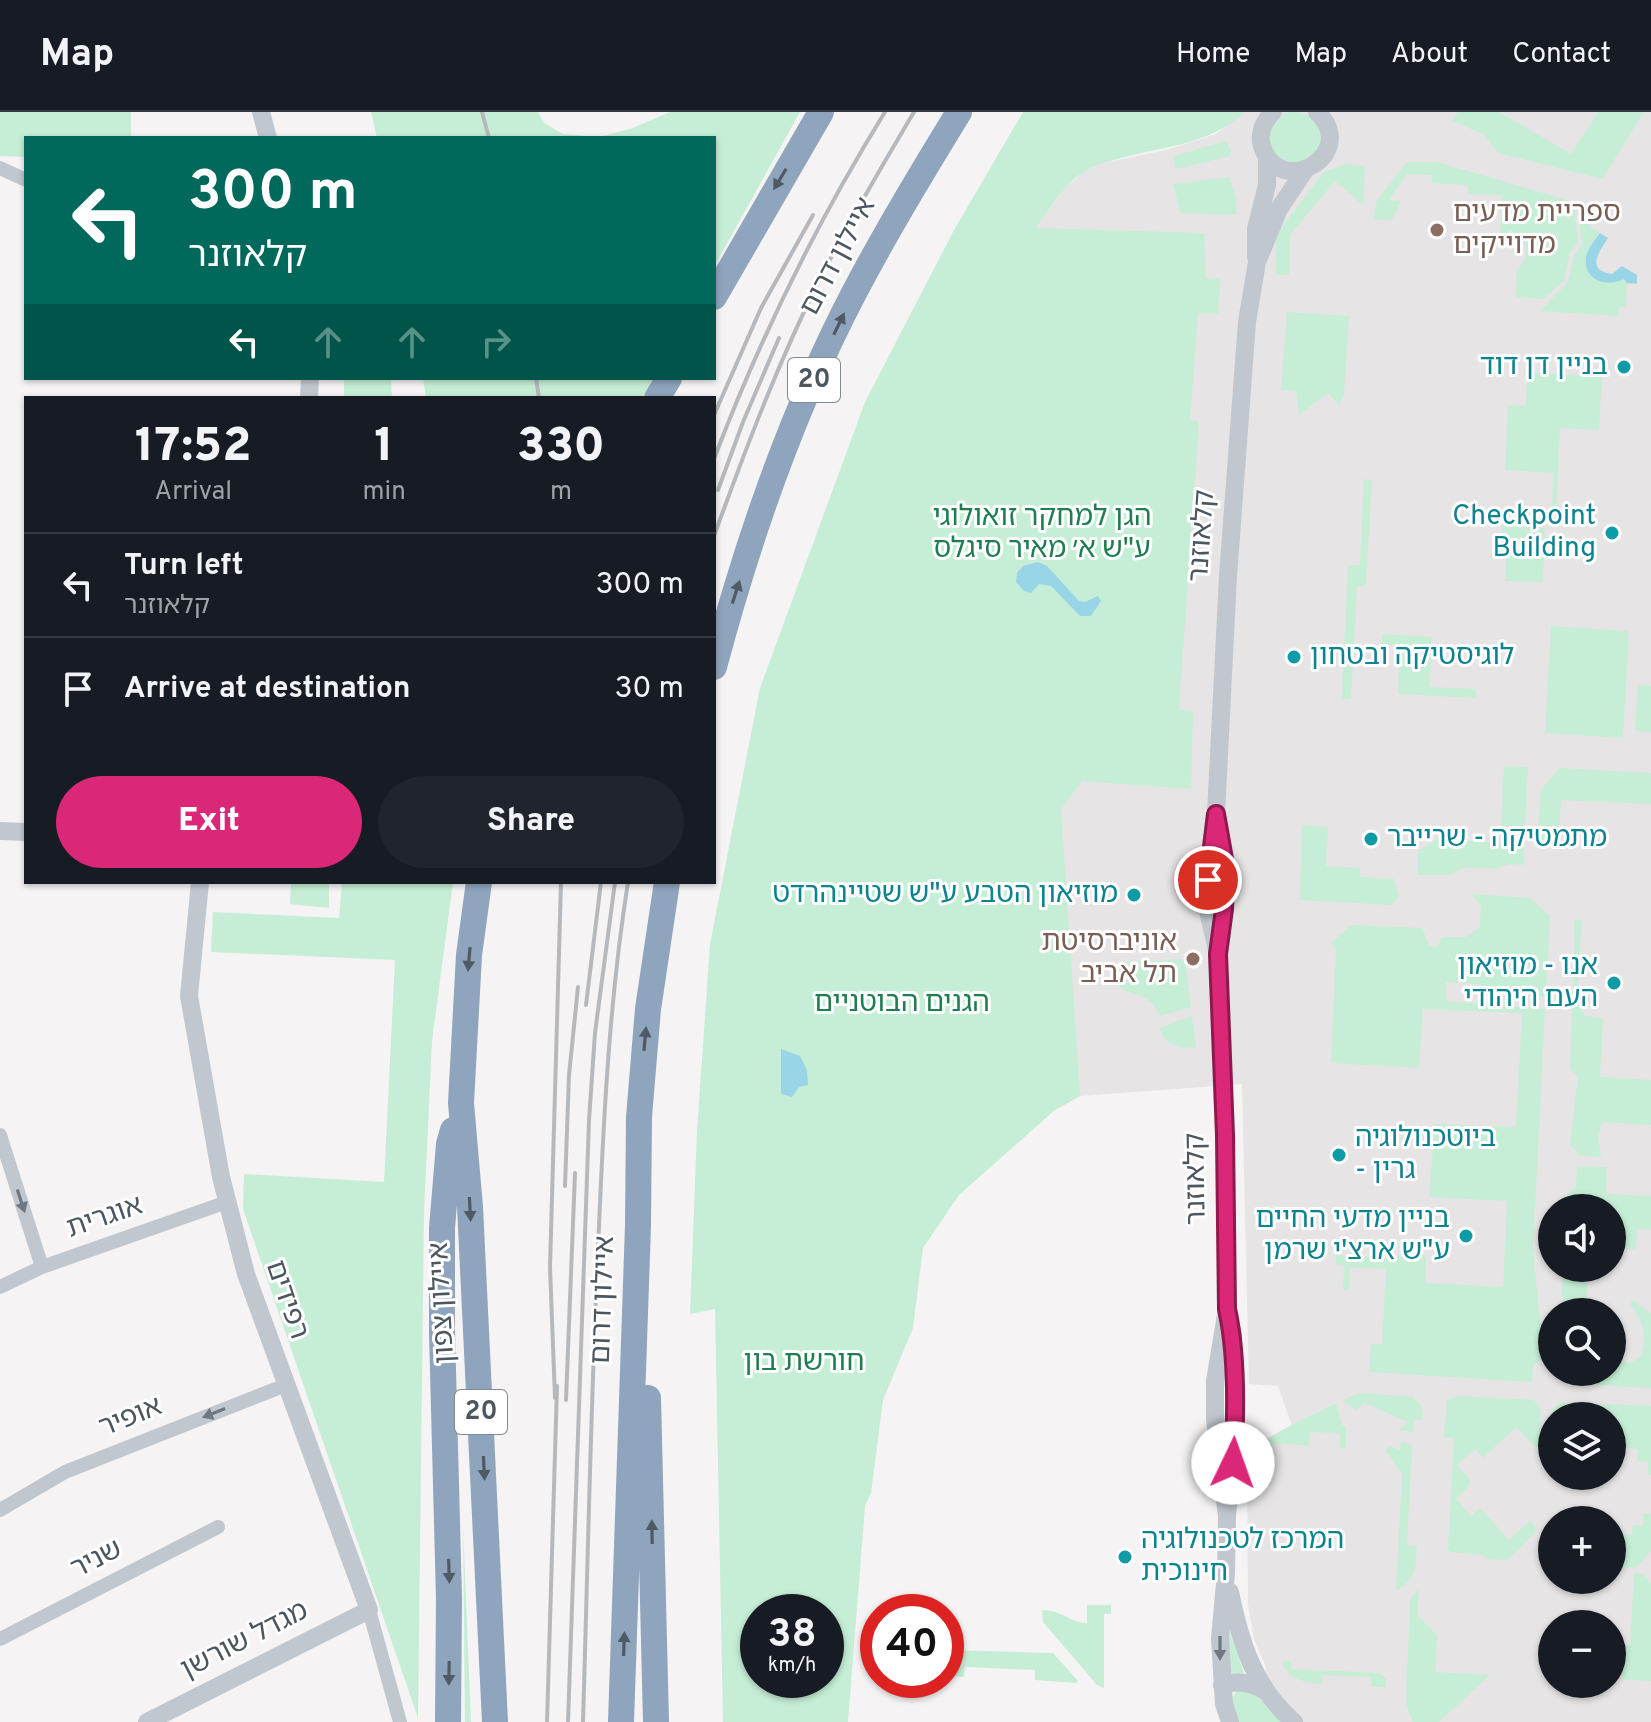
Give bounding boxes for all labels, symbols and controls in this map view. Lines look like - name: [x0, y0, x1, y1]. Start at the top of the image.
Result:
- text: Map: [40, 31, 114, 80]
- text: Home: [1176, 37, 1250, 73]
- text: Map: [1294, 37, 1347, 73]
- text: About: [1391, 37, 1468, 73]
- text: Contact: [1512, 37, 1611, 73]
- text: 300 m: [188, 159, 358, 229]
- icon: left: [56, 168, 160, 272]
- one-way arrow: [773, 168, 787, 190]
- street label: איילון דרום: [793, 192, 885, 322]
- place label: ספריית מדעים מדוייקים: [1453, 196, 1621, 264]
- marker: ספריית מדעים מדוייקים: [1428, 221, 1446, 239]
- text: קלאוזנר: [188, 234, 307, 280]
- one-way arrow: [832, 312, 846, 335]
- icon: left: [222, 320, 266, 364]
- icon: ahead: [306, 320, 350, 364]
- icon: ahead: [390, 320, 434, 364]
- icon: right: [474, 320, 518, 364]
- place label: בניין דן דוד: [1480, 349, 1608, 385]
- road number: 20: [788, 358, 840, 402]
- marker: בניין דן דוד: [1615, 358, 1633, 376]
- text: 17:52: [135, 418, 252, 478]
- text: 1: [374, 418, 394, 478]
- text: 330: [517, 418, 605, 478]
- text: Arrival: [155, 476, 232, 509]
- text: min: [363, 476, 406, 509]
- text: m: [550, 476, 572, 509]
- street label: קלאוזנר: [1182, 488, 1224, 584]
- place label: Checkpoint Building: [1452, 499, 1596, 567]
- park label: הגן למחקר זואולוגי ע"ש א׳ מאיר סיגלס: [933, 500, 1151, 568]
- marker: Checkpoint Building: [1603, 524, 1621, 542]
- text: Turn left: [124, 548, 244, 585]
- icon: left: [56, 563, 100, 607]
- text: 300 m: [595, 567, 684, 604]
- one-way arrow: [730, 580, 742, 604]
- text: קלאוזנר: [124, 590, 210, 623]
- place label: לוגיסטיקה ובטחון: [1310, 639, 1514, 675]
- marker: לוגיסטיקה ובטחון: [1285, 648, 1303, 666]
- icon: arrive: [56, 667, 100, 711]
- text: Arrive at destination: [124, 671, 410, 708]
- text: 30 m: [615, 671, 684, 708]
- button: Exit: [56, 776, 362, 868]
- button: Share: [378, 776, 684, 868]
- place label: מתמטיקה - שרייבר: [1387, 821, 1607, 857]
- marker: מתמטיקה - שרייבר: [1362, 830, 1380, 848]
- pin: [1174, 846, 1242, 914]
- icon: arrive: [1186, 858, 1230, 902]
- place label: מוזיאון הטבע ע"ש שטיינהרדט: [772, 877, 1118, 913]
- marker: מוזיאון הטבע ע"ש שטיינהרדט: [1125, 886, 1143, 904]
- place label: אוניברסיטת תל אביב: [1042, 925, 1177, 993]
- one-way arrow: [462, 947, 475, 972]
- place label: אנו - מוזיאון העם היהודי: [1457, 949, 1598, 1017]
- marker: אוניברסיטת תל אביב: [1184, 950, 1202, 968]
- marker: אנו - מוזיאון העם היהודי: [1605, 974, 1623, 992]
- park label: הגנים הבוטניים: [814, 986, 990, 1022]
- one-way arrow: [639, 1026, 652, 1051]
- place label: ביוטכנולוגיה - גרין: [1355, 1121, 1496, 1189]
- street label: קלאוזנר: [1178, 1132, 1216, 1226]
- marker: ביוטכנולוגיה - גרין: [1330, 1146, 1348, 1164]
- street label: אוגרית: [62, 1188, 148, 1248]
- one-way arrow: [15, 1189, 28, 1213]
- map controls: [1538, 1194, 1626, 1698]
- button: sound: [1538, 1194, 1626, 1282]
- one-way arrow: [463, 1197, 476, 1222]
- place label: בניין מדעי החיים ע"ש ארצ'י שרמן: [1255, 1202, 1450, 1270]
- marker: בניין מדעי החיים ע"ש ארצ'י שרמן: [1457, 1227, 1475, 1245]
- street label: איילון דרום: [584, 1235, 624, 1365]
- street label: איילון צפון: [422, 1241, 464, 1365]
- street label: רפידים: [256, 1256, 316, 1344]
- button: search: [1538, 1298, 1626, 1386]
- park label: חורשת בון: [743, 1345, 865, 1381]
- street label: אופיר: [94, 1389, 168, 1447]
- road number: 20: [455, 1390, 507, 1434]
- button: layers: [1538, 1402, 1626, 1490]
- one-way arrow: [202, 1407, 226, 1420]
- position arrow: [1191, 1421, 1275, 1505]
- one-way arrow: [478, 1456, 491, 1481]
- button: +: [1538, 1506, 1626, 1594]
- one-way arrow: [646, 1519, 659, 1544]
- place label: המרכז לטכנולוגיה חינוכית: [1141, 1523, 1344, 1591]
- street label: שניר: [65, 1532, 129, 1588]
- marker: המרכז לטכנולוגיה חינוכית: [1116, 1548, 1134, 1566]
- one-way arrow: [442, 1559, 455, 1584]
- street label: מגדל שורשן: [175, 1594, 315, 1688]
- speed limit sign: 40: [860, 1594, 964, 1698]
- button: −: [1538, 1610, 1626, 1698]
- text: 38: [767, 1611, 817, 1661]
- one-way arrow: [617, 1631, 630, 1656]
- one-way arrow: [1214, 1636, 1226, 1661]
- text: km/h: [768, 1653, 816, 1679]
- one-way arrow: [443, 1661, 455, 1686]

